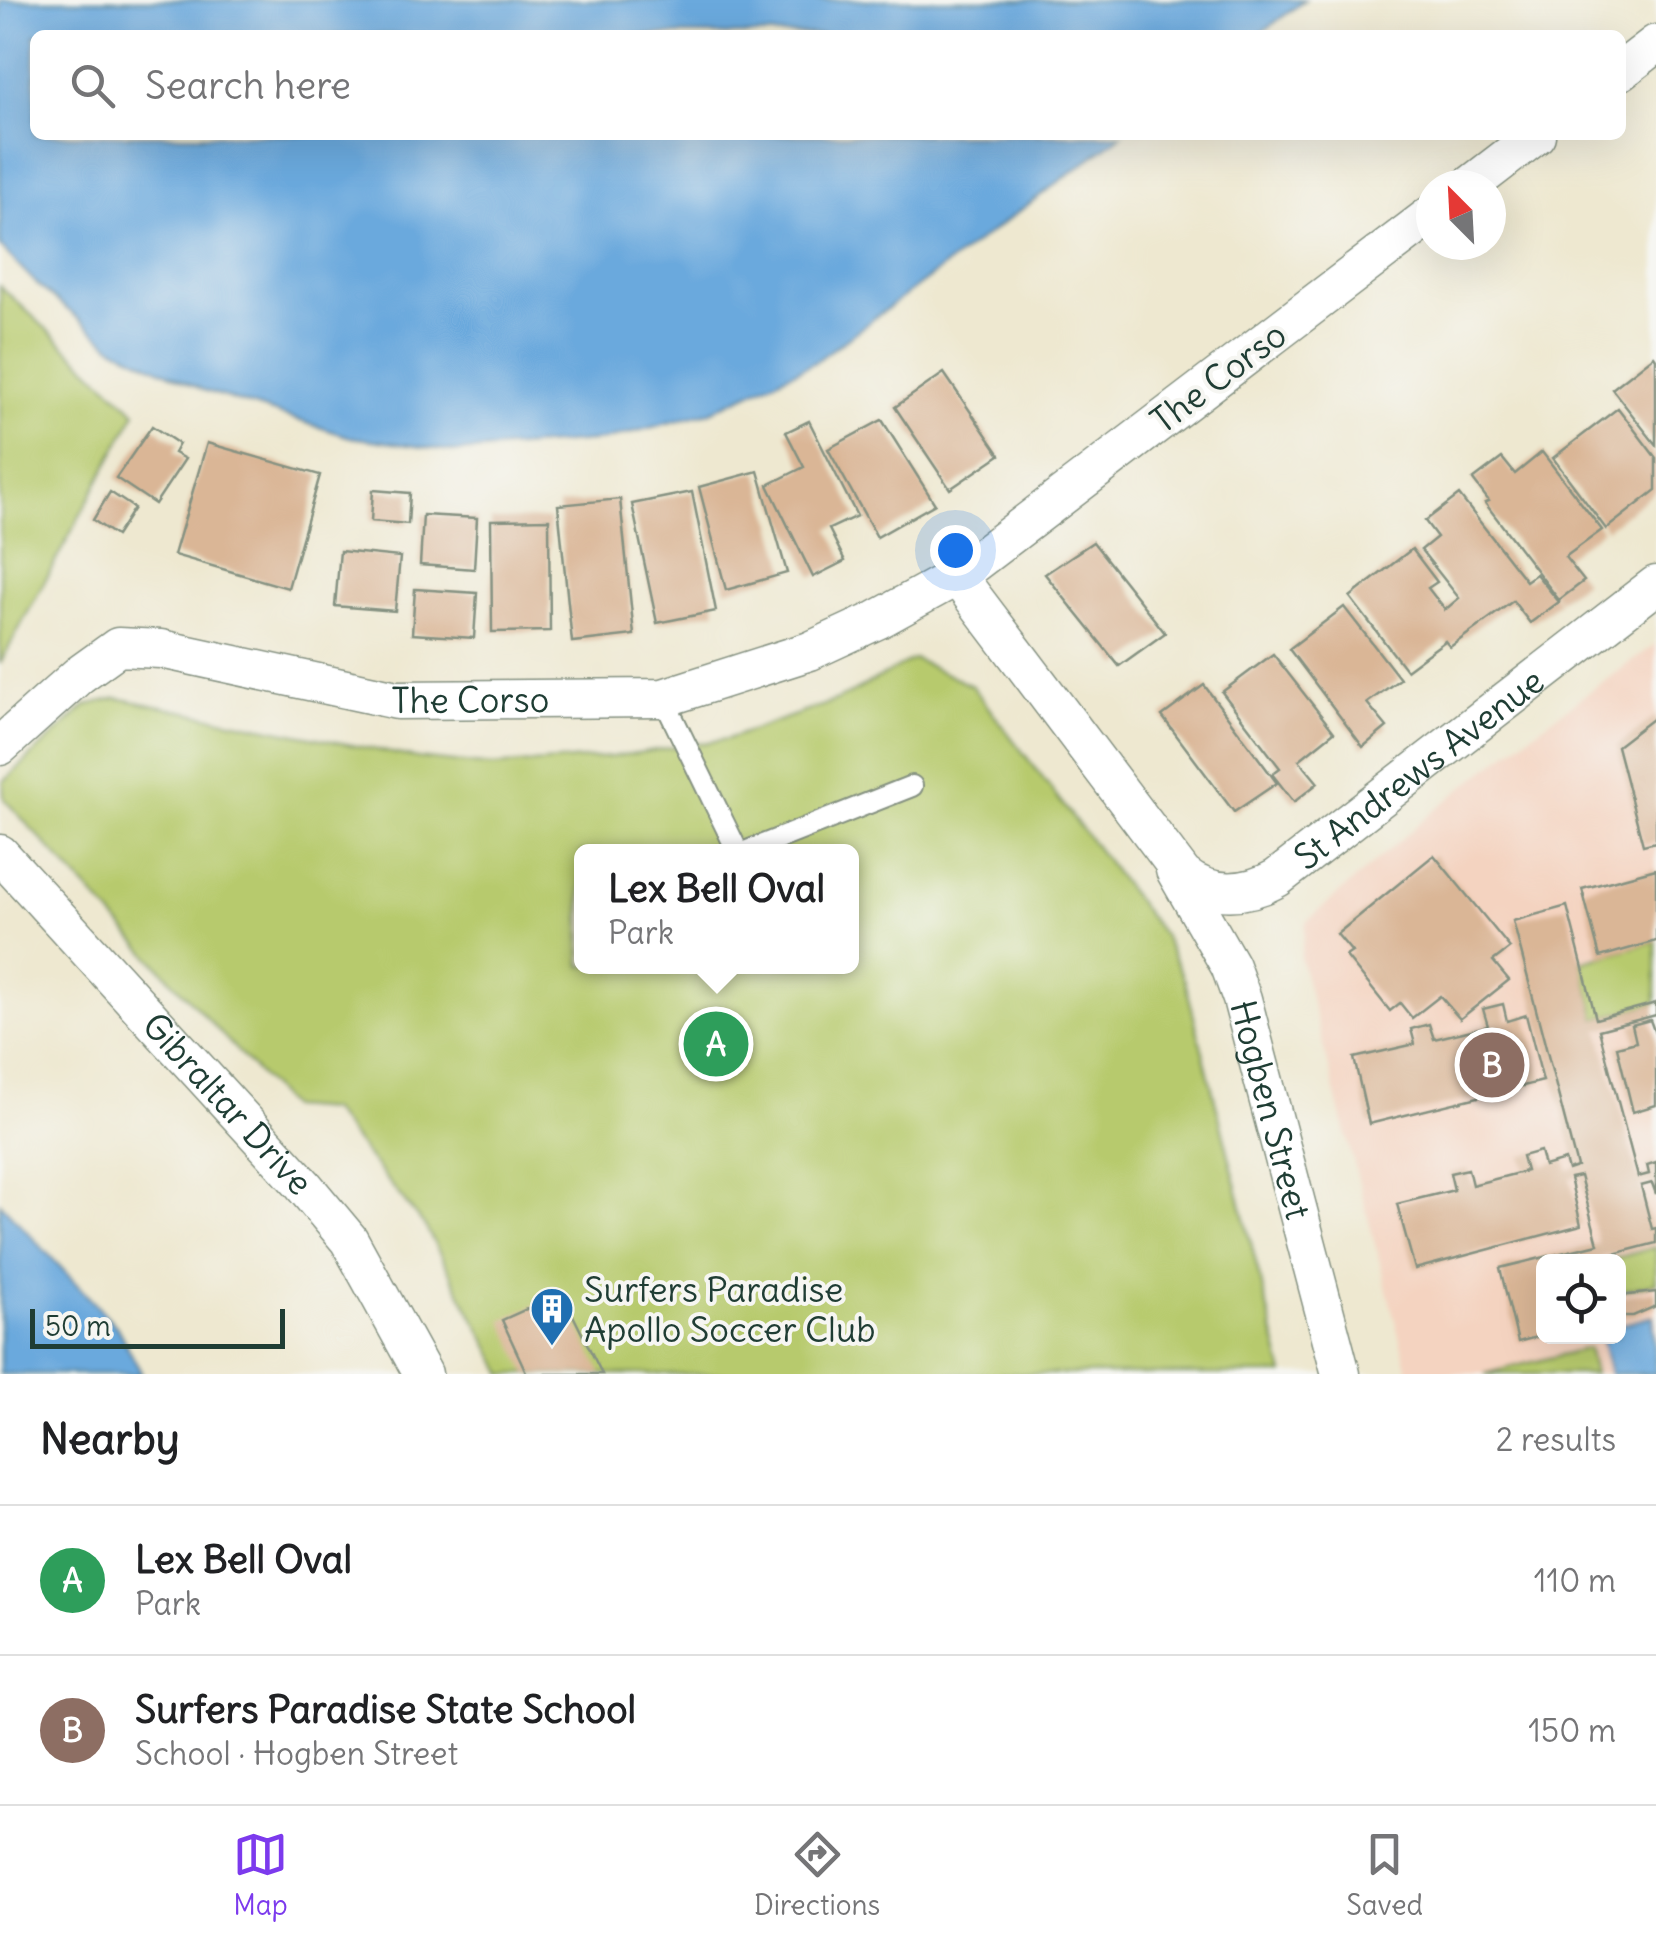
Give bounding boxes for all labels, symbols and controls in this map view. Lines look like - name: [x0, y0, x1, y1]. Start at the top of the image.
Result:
- search box: [30, 30, 1626, 140]
- icon: search: [65, 58, 120, 113]
- text: Search here: [145, 62, 351, 109]
- north arrow: [1416, 170, 1506, 260]
- street label: The Corso: [1142, 312, 1294, 442]
- your location: [930, 525, 981, 576]
- street label: St Andrews Avenue: [1285, 658, 1552, 879]
- street label: The Corso: [391, 677, 549, 722]
- popup: [574, 844, 859, 974]
- text: Lex Bell Oval: [608, 865, 825, 912]
- text: Park: [608, 912, 674, 953]
- street label: Hogben Street: [1221, 995, 1321, 1224]
- street label: Gibraltar Drive: [134, 1003, 323, 1204]
- pin: A: [684, 1006, 748, 1082]
- pin: B: [1460, 1028, 1524, 1102]
- map controls: [1536, 1254, 1626, 1344]
- button: locate: [1536, 1254, 1626, 1344]
- place label: Surfers Paradise Apollo Soccer Club: [584, 1267, 876, 1351]
- building icon: Surfers Paradise Apollo Soccer Club: [529, 1286, 575, 1347]
- scale bar: [30, 1304, 285, 1348]
- text: 50 m: [45, 1308, 111, 1344]
- text: Nearby: [40, 1413, 179, 1465]
- text: 2 results: [1496, 1419, 1616, 1460]
- text: Lex Bell Oval: [135, 1536, 352, 1583]
- text: A: [62, 1560, 83, 1601]
- text: 110 m: [1534, 1560, 1616, 1601]
- text: Park: [135, 1583, 201, 1624]
- text: Surfers Paradise State School: [135, 1686, 636, 1733]
- text: B: [62, 1710, 83, 1751]
- text: 150 m: [1528, 1710, 1616, 1751]
- text: School · Hogben Street: [135, 1733, 458, 1774]
- tab: Map: [233, 1827, 288, 1923]
- tab: Directions: [754, 1827, 880, 1923]
- tab: Saved: [1346, 1827, 1423, 1923]

